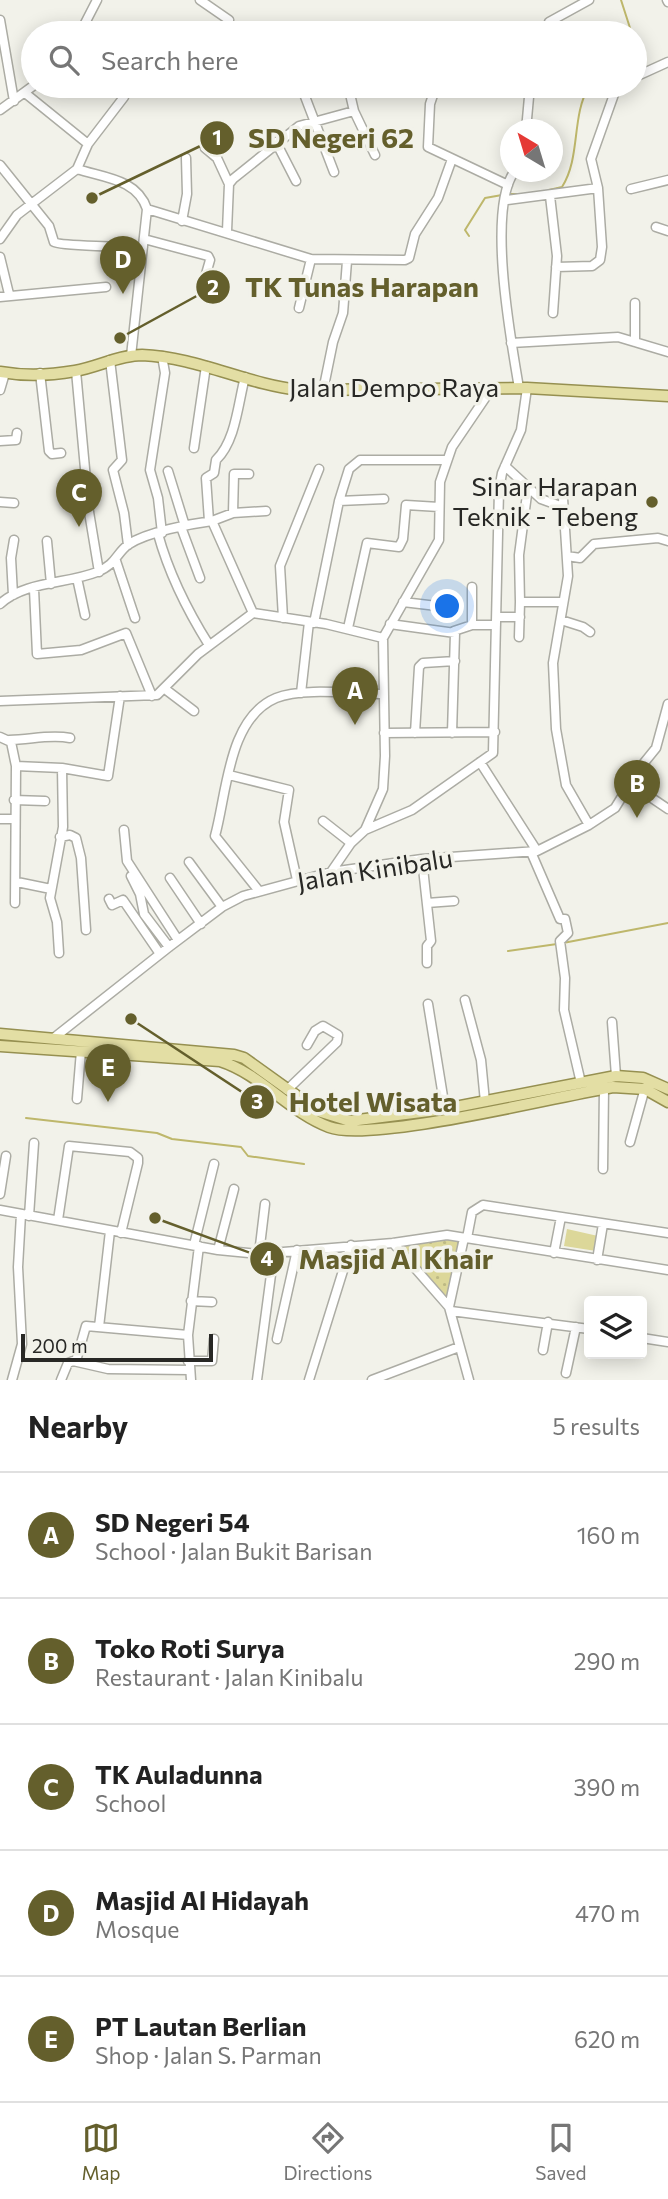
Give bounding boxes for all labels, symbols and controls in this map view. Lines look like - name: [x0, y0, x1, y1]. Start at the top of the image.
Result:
- search box: [21, 21, 647, 98]
- icon: search: [45, 41, 83, 79]
- text: Search here: [101, 44, 239, 75]
- callout: SD Negeri 62: [199, 114, 428, 163]
- north arrow: [500, 119, 563, 182]
- text: SD Negeri 62: [248, 120, 414, 154]
- text: 1: [212, 124, 222, 149]
- pin: D: [100, 236, 146, 294]
- callout: TK Tunas Harapan: [196, 263, 493, 312]
- text: TK Tunas Harapan: [245, 269, 479, 303]
- text: 2: [207, 274, 219, 299]
- street label: Jalan Dempo Raya: [289, 371, 499, 402]
- pin: C: [56, 469, 102, 527]
- place label: Sinar Harapan Teknik - Tebeng: [452, 470, 638, 531]
- marker: Sinar Harapan Teknik - Tebeng: [644, 494, 660, 510]
- your location: [430, 589, 464, 623]
- pin: A: [332, 667, 378, 725]
- pin: B: [614, 760, 660, 818]
- street label: Jalan Kinibalu: [295, 841, 455, 896]
- pin: E: [85, 1044, 131, 1102]
- callout: Hotel Wisata: [239, 1077, 471, 1126]
- text: Hotel Wisata: [289, 1084, 457, 1118]
- text: 3: [251, 1088, 263, 1113]
- callout: Masjid Al Khair: [250, 1235, 508, 1284]
- text: Masjid Al Khair: [299, 1241, 494, 1275]
- text: 4: [261, 1245, 274, 1270]
- map controls: [584, 1296, 647, 1359]
- button: layers: [584, 1296, 647, 1359]
- scale bar: [21, 1331, 214, 1363]
- text: 200 m: [32, 1334, 88, 1357]
- text: Nearby: [28, 1407, 128, 1444]
- text: 5 results: [552, 1412, 640, 1440]
- text: SD Negeri 54: [95, 1506, 250, 1537]
- text: A: [43, 1521, 59, 1549]
- text: 160 m: [577, 1521, 640, 1549]
- text: School · Jalan Bukit Barisan: [95, 1537, 372, 1565]
- text: Toko Roti Surya: [95, 1632, 285, 1663]
- text: B: [43, 1647, 59, 1675]
- text: 290 m: [574, 1647, 640, 1675]
- text: Restaurant · Jalan Kinibalu: [95, 1663, 363, 1691]
- text: TK Auladunna: [95, 1758, 263, 1789]
- text: C: [43, 1773, 59, 1801]
- text: 390 m: [573, 1773, 640, 1801]
- text: School: [95, 1789, 166, 1817]
- text: Masjid Al Hidayah: [95, 1884, 309, 1915]
- text: D: [43, 1899, 59, 1927]
- text: 470 m: [575, 1899, 640, 1927]
- text: Mosque: [95, 1915, 179, 1943]
- text: PT Lautan Berlian: [95, 2010, 307, 2041]
- text: E: [44, 2025, 58, 2053]
- text: 620 m: [574, 2025, 640, 2053]
- text: Shop · Jalan S. Parman: [95, 2041, 322, 2069]
- tab: Map: [81, 2119, 121, 2184]
- tab: Directions: [283, 2119, 373, 2184]
- tab: Saved: [535, 2119, 587, 2184]

